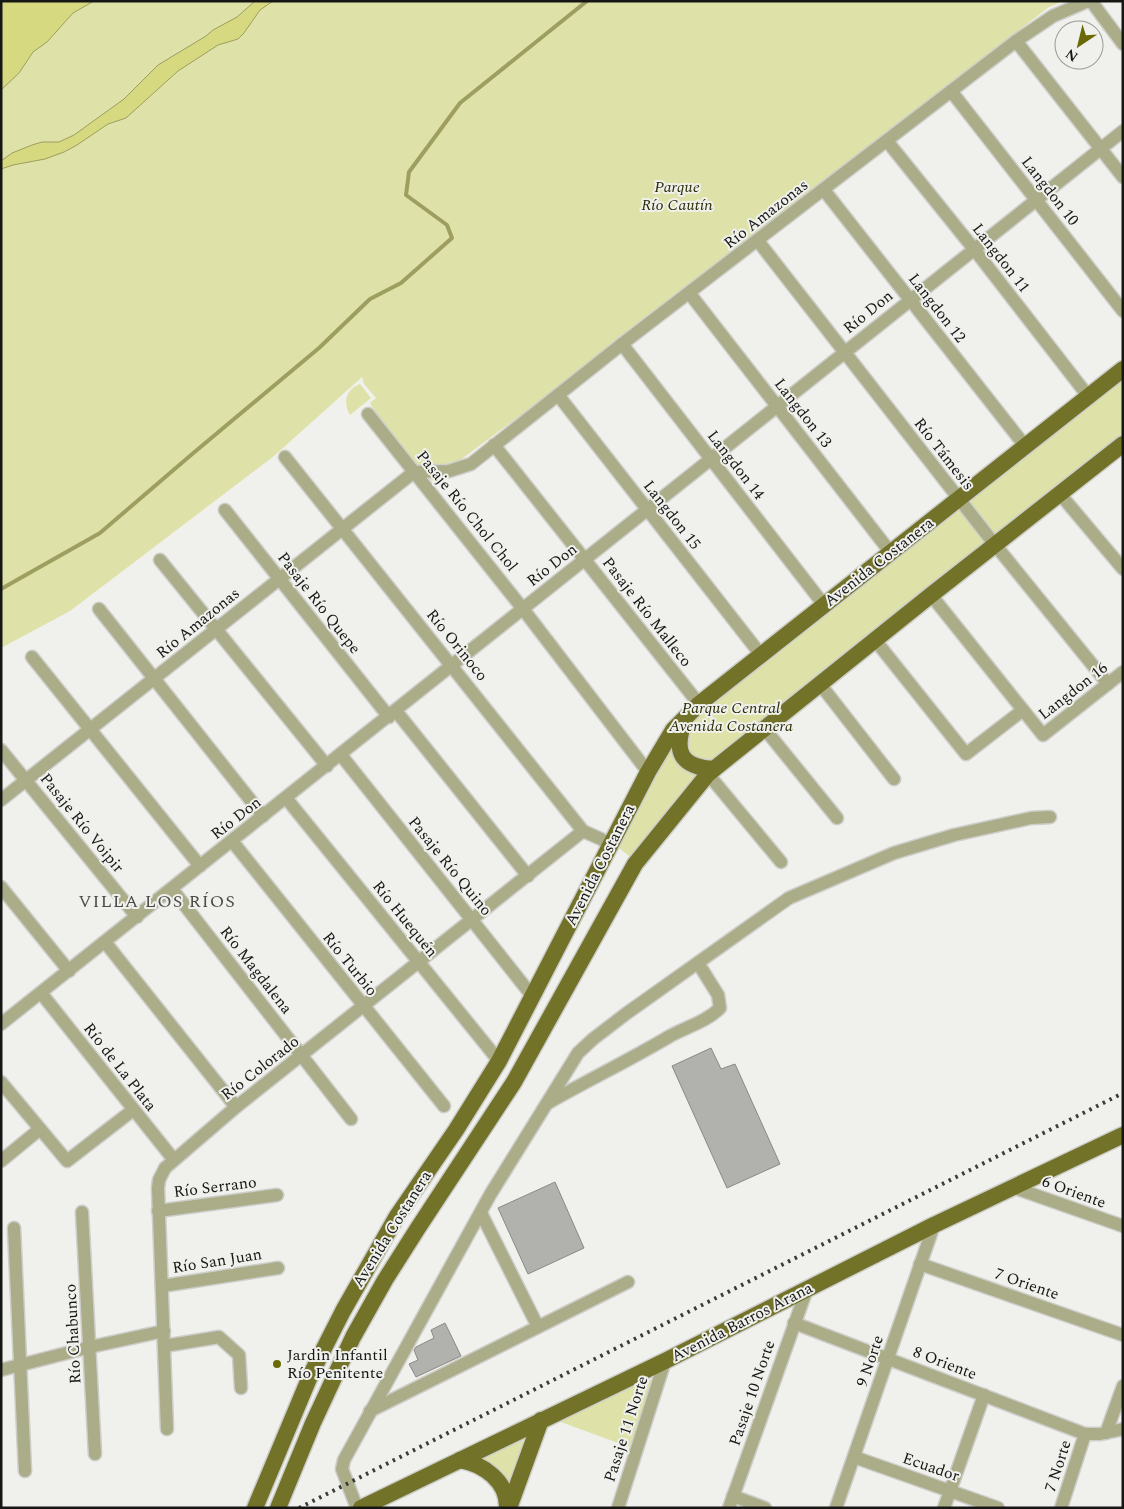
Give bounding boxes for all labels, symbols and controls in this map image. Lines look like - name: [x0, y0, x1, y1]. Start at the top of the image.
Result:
- north arrow: [1054, 20, 1104, 70]
- text: N: [1061, 43, 1083, 67]
- street label: Langdon 10: [1015, 151, 1085, 231]
- street label: Río Amazonas: [719, 173, 813, 255]
- park label: Parque Río Cautín: [641, 175, 713, 217]
- street label: Langdon 11: [966, 218, 1036, 298]
- street label: Langdon 12: [902, 268, 972, 348]
- street label: Río Don: [838, 284, 898, 340]
- street label: Langdon 13: [768, 373, 838, 453]
- street label: Río Támesis: [908, 413, 980, 495]
- street label: Langdon 14: [701, 425, 771, 505]
- street label: Pasaje Río Chol Chol: [410, 445, 524, 577]
- street label: Langdon 15: [637, 475, 707, 555]
- street label: Avenida Costanera: [819, 511, 939, 613]
- street label: Río Don: [522, 538, 582, 592]
- street label: Pasaje Río Quepe: [271, 547, 367, 659]
- street label: Pasaje Río Malleco: [596, 552, 698, 672]
- street label: Río Amazonas: [151, 582, 245, 664]
- street label: Río Orinoco: [420, 604, 494, 686]
- street label: Langdon 16: [1033, 656, 1113, 726]
- park label: Parque Central Avenida Costanera: [668, 696, 793, 738]
- street label: Pasaje Río Voipir: [34, 768, 130, 878]
- street label: Río Don: [206, 791, 266, 845]
- street label: Avenida Costanera: [559, 800, 641, 930]
- street label: Pasaje Río Quino: [402, 811, 498, 921]
- street label: Río Huequén: [366, 875, 444, 963]
- district label: VILLA LOS RÍOS: [78, 888, 236, 915]
- street label: Río Magdalena: [214, 921, 298, 1019]
- street label: Río Turbio: [317, 927, 383, 1001]
- street label: Río de La Plata: [78, 1017, 163, 1117]
- street label: Río Colorado: [216, 1030, 304, 1106]
- street label: Avenida Costanera: [346, 1166, 438, 1292]
- street label: 6 Oriente: [1039, 1169, 1109, 1215]
- street label: Río Serrano: [172, 1170, 258, 1204]
- street label: Río San Juan: [170, 1242, 264, 1280]
- street label: 7 Oriente: [992, 1262, 1062, 1306]
- street label: Avenida Barros Arana: [667, 1276, 817, 1368]
- street label: Río Chabunco: [58, 1283, 88, 1385]
- street label: 9 Norte: [850, 1332, 890, 1390]
- street label: Pasaje 10 Norte: [723, 1337, 781, 1449]
- street label: 8 Oriente: [910, 1340, 980, 1386]
- place label: Jardin Infantil Río Penitente: [287, 1343, 388, 1385]
- marker: Jardin Infantil Río Penitente: [271, 1358, 283, 1370]
- street label: Pasaje 11 Norte: [598, 1373, 654, 1485]
- street label: 7 Norte: [1038, 1437, 1078, 1495]
- street label: Ecuador: [899, 1446, 963, 1488]

